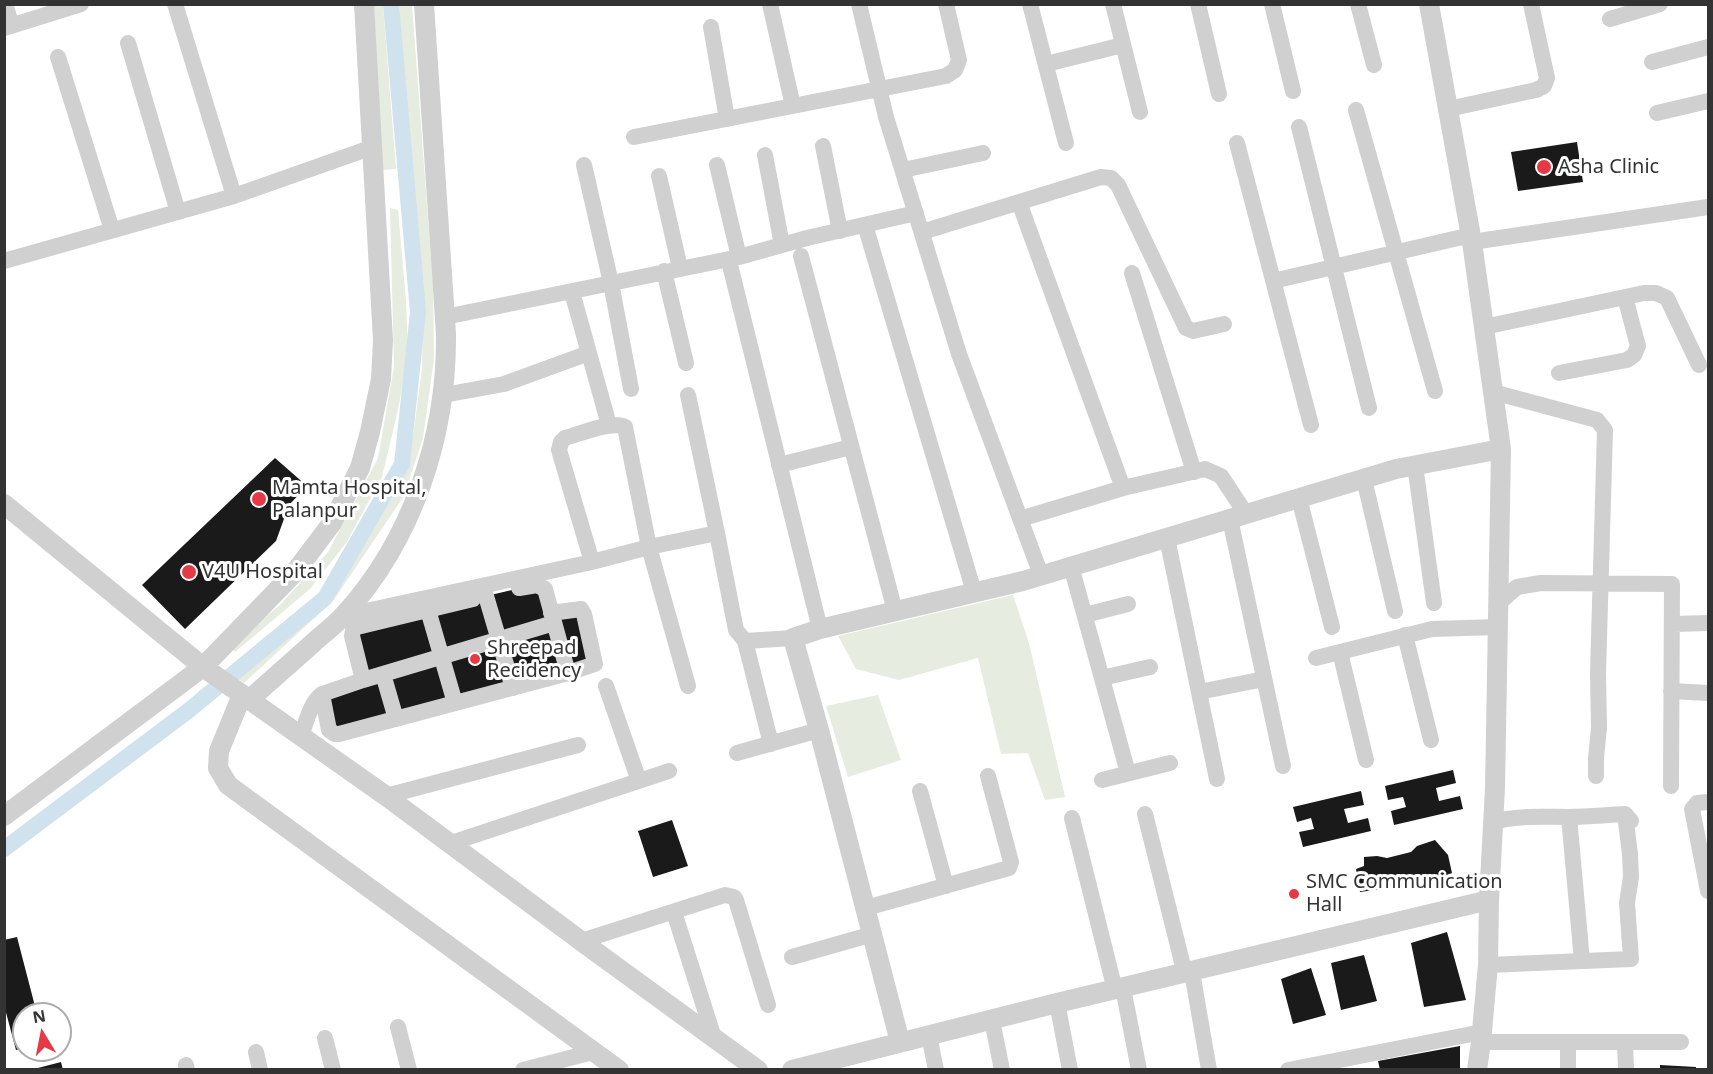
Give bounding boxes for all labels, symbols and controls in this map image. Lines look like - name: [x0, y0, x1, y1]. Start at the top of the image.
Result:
- place label: Asha Clinic: [1558, 155, 1659, 179]
- marker: Asha Clinic: [1535, 158, 1553, 176]
- place label: Mamta Hospital, Palanpur: [272, 476, 427, 523]
- marker: Mamta Hospital, Palanpur: [250, 490, 268, 508]
- place label: V4U Hospital: [202, 560, 323, 584]
- marker: V4U Hospital: [180, 563, 198, 581]
- place label: Shreepad Recidency: [487, 636, 581, 683]
- marker: Shreepad Recidency: [468, 652, 482, 666]
- place label: SMC Communication Hall: [1306, 870, 1503, 917]
- marker: SMC Communication Hall: [1287, 887, 1301, 901]
- north arrow: [12, 1002, 72, 1062]
- text: N: [31, 1004, 48, 1028]

